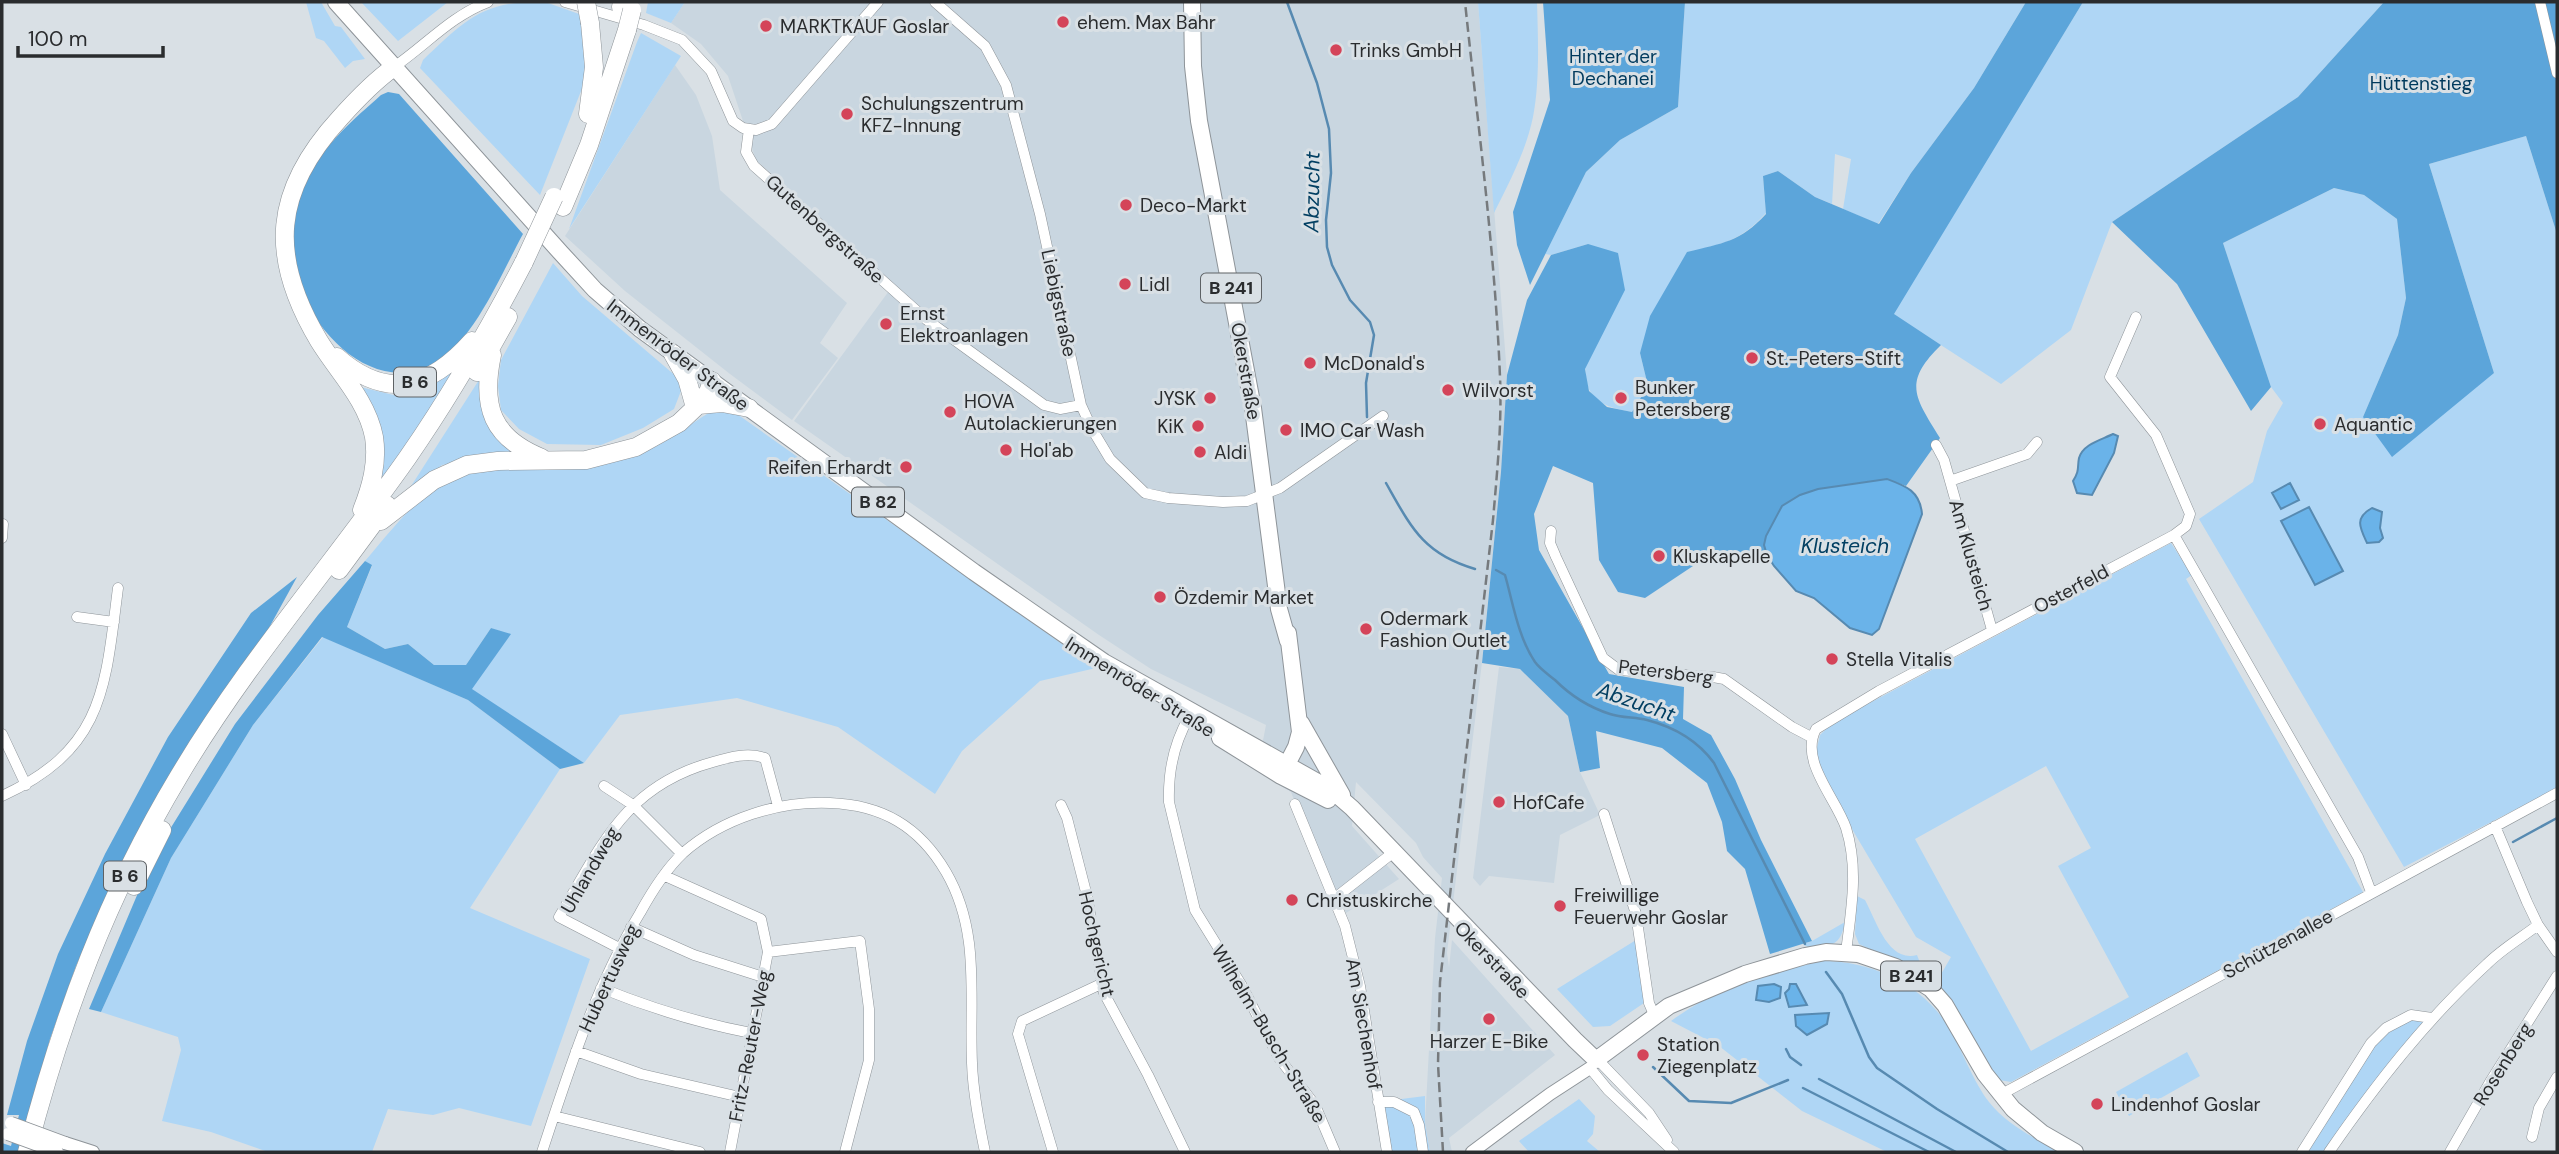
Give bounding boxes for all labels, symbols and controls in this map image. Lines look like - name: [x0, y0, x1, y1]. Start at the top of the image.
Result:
- place label: ehem. Max Bahr: [1077, 10, 1216, 35]
- scale bar: [18, 14, 163, 58]
- place label: MARKTKAUF Goslar: [780, 14, 949, 39]
- marker: ehem. Max Bahr: [1055, 14, 1071, 30]
- marker: MARKTKAUF Goslar: [758, 18, 774, 34]
- text: 100 m: [28, 25, 88, 53]
- place label: Trinks GmbH: [1350, 38, 1462, 63]
- marker: Trinks GmbH: [1328, 42, 1344, 58]
- park label: Hinter der Dechanei: [1569, 44, 1657, 91]
- park label: Hüttenstieg: [2370, 71, 2473, 96]
- place label: Schulungszentrum KFZ-Innung: [861, 91, 1024, 138]
- marker: Schulungszentrum KFZ-Innung: [839, 106, 855, 122]
- water label: Abzucht: [1297, 150, 1327, 234]
- street label: Gutenbergstraße: [760, 169, 890, 289]
- place label: Deco-Markt: [1140, 193, 1247, 218]
- marker: Deco-Markt: [1118, 197, 1134, 213]
- street label: Liebigstraße: [1035, 247, 1083, 359]
- place label: Lidl: [1139, 272, 1170, 297]
- road number: B 241: [1201, 274, 1261, 302]
- marker: Lidl: [1117, 276, 1133, 292]
- street label: Immenröder Straße: [602, 293, 754, 417]
- place label: Ernst Elektroanlagen: [900, 301, 1028, 348]
- marker: Ernst Elektroanlagen: [878, 316, 894, 332]
- street label: Okerstraße: [1225, 320, 1267, 422]
- place label: St.-Peters-Stift: [1766, 346, 1901, 371]
- marker: St.-Peters-Stift: [1744, 350, 1760, 366]
- place label: McDonald's: [1324, 351, 1425, 376]
- marker: McDonald's: [1302, 355, 1318, 371]
- road number: B 6: [394, 368, 436, 396]
- place label: Bunker Petersberg: [1635, 375, 1731, 422]
- place label: Wilvorst: [1462, 378, 1534, 403]
- marker: Wilvorst: [1440, 382, 1456, 398]
- place label: JYSK: [1154, 386, 1196, 411]
- place label: HOVA Autolackierungen: [964, 389, 1117, 436]
- marker: JYSK: [1202, 390, 1218, 406]
- marker: Bunker Petersberg: [1613, 390, 1629, 406]
- marker: HOVA Autolackierungen: [942, 404, 958, 420]
- place label: Aquantic: [2334, 412, 2413, 437]
- place label: KiK: [1157, 414, 1184, 439]
- marker: Aquantic: [2312, 416, 2328, 432]
- marker: KiK: [1190, 418, 1206, 434]
- place label: IMO Car Wash: [1300, 418, 1425, 443]
- marker: IMO Car Wash: [1278, 422, 1294, 438]
- place label: Hol'ab: [1020, 438, 1074, 463]
- place label: Aldi: [1214, 440, 1247, 465]
- marker: Hol'ab: [998, 442, 1014, 458]
- marker: Aldi: [1192, 444, 1208, 460]
- place label: Reifen Erhardt: [768, 455, 892, 480]
- marker: Reifen Erhardt: [898, 459, 914, 475]
- road number: B 82: [852, 488, 904, 516]
- street label: Am Klusteich: [1943, 497, 1999, 613]
- water label: Klusteich: [1801, 532, 1889, 560]
- place label: Kluskapelle: [1673, 544, 1771, 569]
- marker: Kluskapelle: [1651, 548, 1667, 564]
- street label: Osterfeld: [2029, 559, 2113, 619]
- place label: Özdemir Market: [1174, 585, 1314, 610]
- marker: Özdemir Market: [1152, 589, 1168, 605]
- place label: Odermark Fashion Outlet: [1380, 606, 1507, 653]
- marker: Odermark Fashion Outlet: [1358, 621, 1374, 637]
- street label: Immenröder Straße: [1061, 631, 1219, 743]
- place label: Stella Vitalis: [1846, 647, 1952, 672]
- marker: Stella Vitalis: [1824, 651, 1840, 667]
- street label: Petersberg: [1617, 654, 1715, 690]
- water label: Abzucht: [1592, 675, 1680, 729]
- place label: HofCafe: [1513, 790, 1585, 815]
- marker: HofCafe: [1491, 794, 1507, 810]
- street label: Uhlandweg: [555, 822, 625, 918]
- road number: B 6: [104, 862, 146, 890]
- place label: Freiwillige Feuerwehr Goslar: [1574, 883, 1728, 930]
- place label: Christuskirche: [1306, 888, 1433, 913]
- street label: Hochgericht: [1073, 889, 1121, 999]
- marker: Christuskirche: [1284, 892, 1300, 908]
- marker: Freiwillige Feuerwehr Goslar: [1552, 898, 1568, 914]
- street label: Schützenallee: [2219, 904, 2337, 984]
- street label: Okerstraße: [1449, 916, 1535, 1004]
- street label: Hubertusweg: [573, 920, 645, 1036]
- street label: Wilhelm-Busch-Straße: [1206, 940, 1332, 1128]
- street label: Am Siechenhof: [1340, 956, 1388, 1092]
- road number: B 241: [1881, 961, 1941, 990]
- street label: Fritz-Reuter-Weg: [723, 968, 777, 1124]
- marker: Harzer E-Bike: [1481, 1011, 1497, 1027]
- street label: Rosenberg: [2468, 1017, 2539, 1110]
- place label: Harzer E-Bike: [1430, 1029, 1548, 1054]
- place label: Station Ziegenplatz: [1657, 1032, 1757, 1079]
- marker: Station Ziegenplatz: [1635, 1047, 1651, 1063]
- place label: Lindenhof Goslar: [2111, 1092, 2261, 1117]
- marker: Lindenhof Goslar: [2089, 1096, 2105, 1112]

